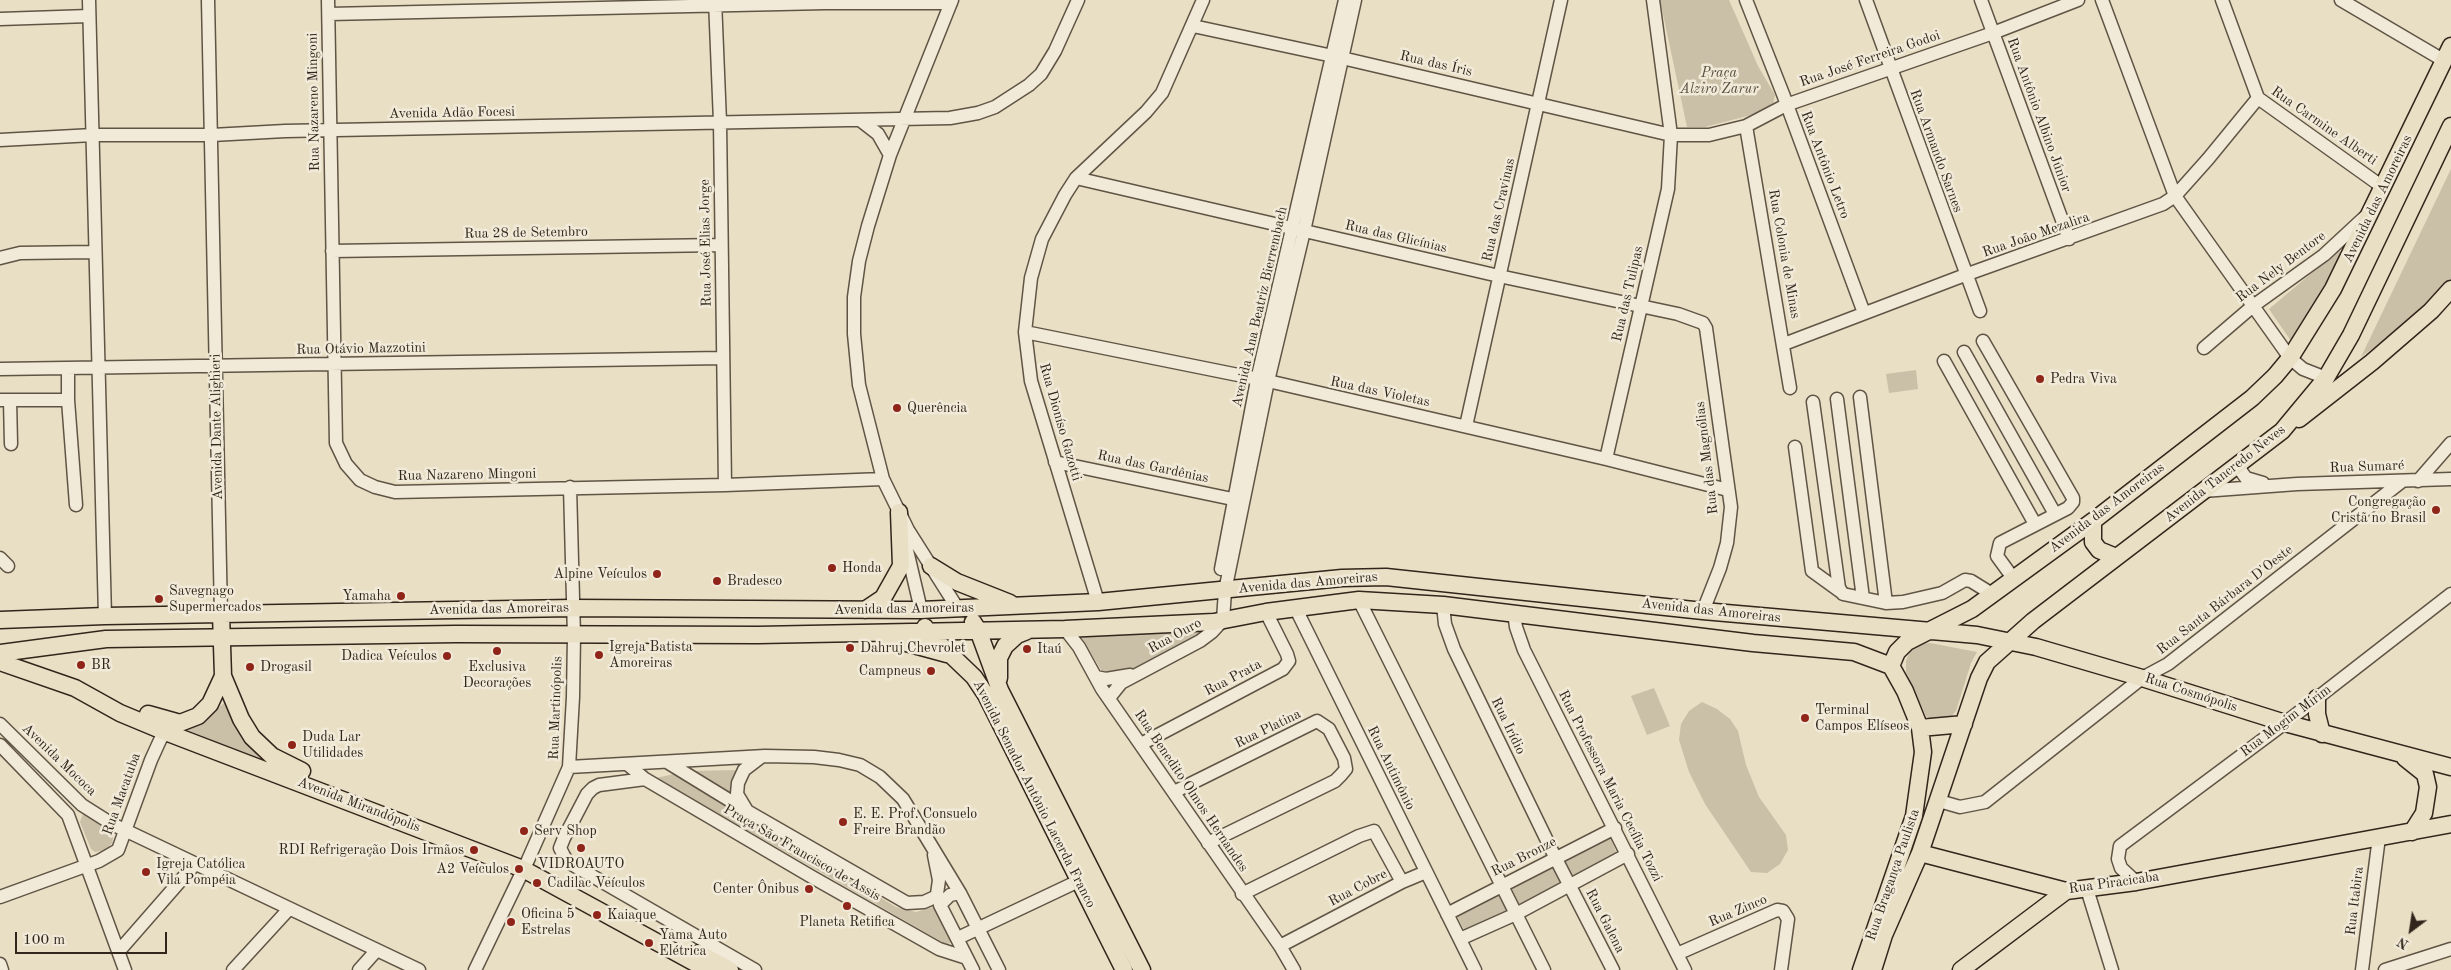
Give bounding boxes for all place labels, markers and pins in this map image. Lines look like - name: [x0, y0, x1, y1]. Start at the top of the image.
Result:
- place label: Pedra Viva: [2050, 371, 2117, 387]
- marker: Pedra Viva: [2034, 373, 2046, 385]
- place label: Querência: [907, 400, 967, 416]
- marker: Querência: [891, 402, 903, 414]
- place label: Congregação Cristã no Brasil: [2331, 494, 2426, 526]
- marker: Congregação Cristã no Brasil: [2430, 504, 2442, 516]
- place label: Honda: [842, 560, 882, 576]
- marker: Honda: [826, 562, 838, 574]
- place label: Alpine Veículos: [554, 566, 647, 582]
- marker: Alpine Veículos: [651, 568, 663, 580]
- place label: Bradesco: [727, 573, 782, 589]
- marker: Bradesco: [711, 575, 723, 587]
- place label: Savegnago Supermercados: [169, 583, 261, 616]
- place label: Yamaha: [342, 588, 391, 604]
- marker: Yamaha: [395, 590, 407, 602]
- marker: Savegnago Supermercados: [153, 593, 165, 605]
- place label: Igreja Batista Amoreiras: [609, 639, 693, 672]
- place label: Dahruj Chevrolet: [860, 640, 966, 656]
- place label: Itaú: [1037, 641, 1062, 657]
- marker: Dahruj Chevrolet: [844, 642, 856, 654]
- marker: Itaú: [1021, 643, 1033, 655]
- marker: Exclusiva Decorações: [491, 645, 503, 657]
- place label: Dadica Veículos: [341, 648, 437, 664]
- marker: Igreja Batista Amoreiras: [593, 649, 605, 661]
- marker: Dadica Veículos: [441, 650, 453, 662]
- place label: BR: [91, 657, 111, 673]
- marker: BR: [75, 659, 87, 671]
- place label: Drogasil: [260, 659, 312, 675]
- place label: Exclusiva Decorações: [463, 659, 531, 692]
- marker: Drogasil: [244, 661, 256, 673]
- place label: Campneus: [859, 663, 921, 679]
- marker: Campneus: [925, 665, 937, 677]
- place label: Terminal Campos Elíseos: [1815, 702, 1909, 734]
- marker: Terminal Campos Elíseos: [1799, 712, 1811, 724]
- place label: Duda Lar Utilidades: [302, 729, 363, 762]
- marker: Duda Lar Utilidades: [286, 739, 298, 751]
- place label: E. E. Prof. Consuelo Freire Brandão: [853, 806, 977, 839]
- marker: E. E. Prof. Consuelo Freire Brandão: [837, 816, 849, 828]
- place label: Serv Shop: [534, 823, 597, 839]
- marker: Serv Shop: [518, 825, 530, 837]
- place label: RDI Refrigeração Dois Irmãos: [279, 842, 464, 858]
- marker: VIDROAUTO: [575, 842, 587, 854]
- marker: RDI Refrigeração Dois Irmãos: [468, 844, 480, 856]
- place label: Igreja Católica Vila Pompéia: [156, 856, 245, 889]
- place label: VIDROAUTO: [538, 856, 624, 872]
- place label: A2 Veículos: [436, 861, 509, 877]
- marker: A2 Veículos: [513, 863, 525, 875]
- marker: Igreja Católica Vila Pompéia: [140, 866, 152, 878]
- place label: Cadilac Veículos: [547, 875, 645, 891]
- marker: Cadilac Veículos: [531, 877, 543, 889]
- place label: Center Ônibus: [713, 881, 799, 897]
- marker: Center Ônibus: [803, 883, 815, 895]
- marker: Planeta Retifica: [841, 900, 853, 912]
- place label: Oficina 5 Estrelas: [521, 906, 575, 939]
- place label: Kaiaque: [607, 907, 656, 923]
- marker: Kaiaque: [591, 909, 603, 921]
- place label: Planeta Retifica: [799, 914, 895, 930]
- marker: Oficina 5 Estrelas: [505, 916, 517, 928]
- place label: Yama Auto Elétrica: [659, 927, 727, 960]
- marker: Yama Auto Elétrica: [643, 937, 655, 949]

